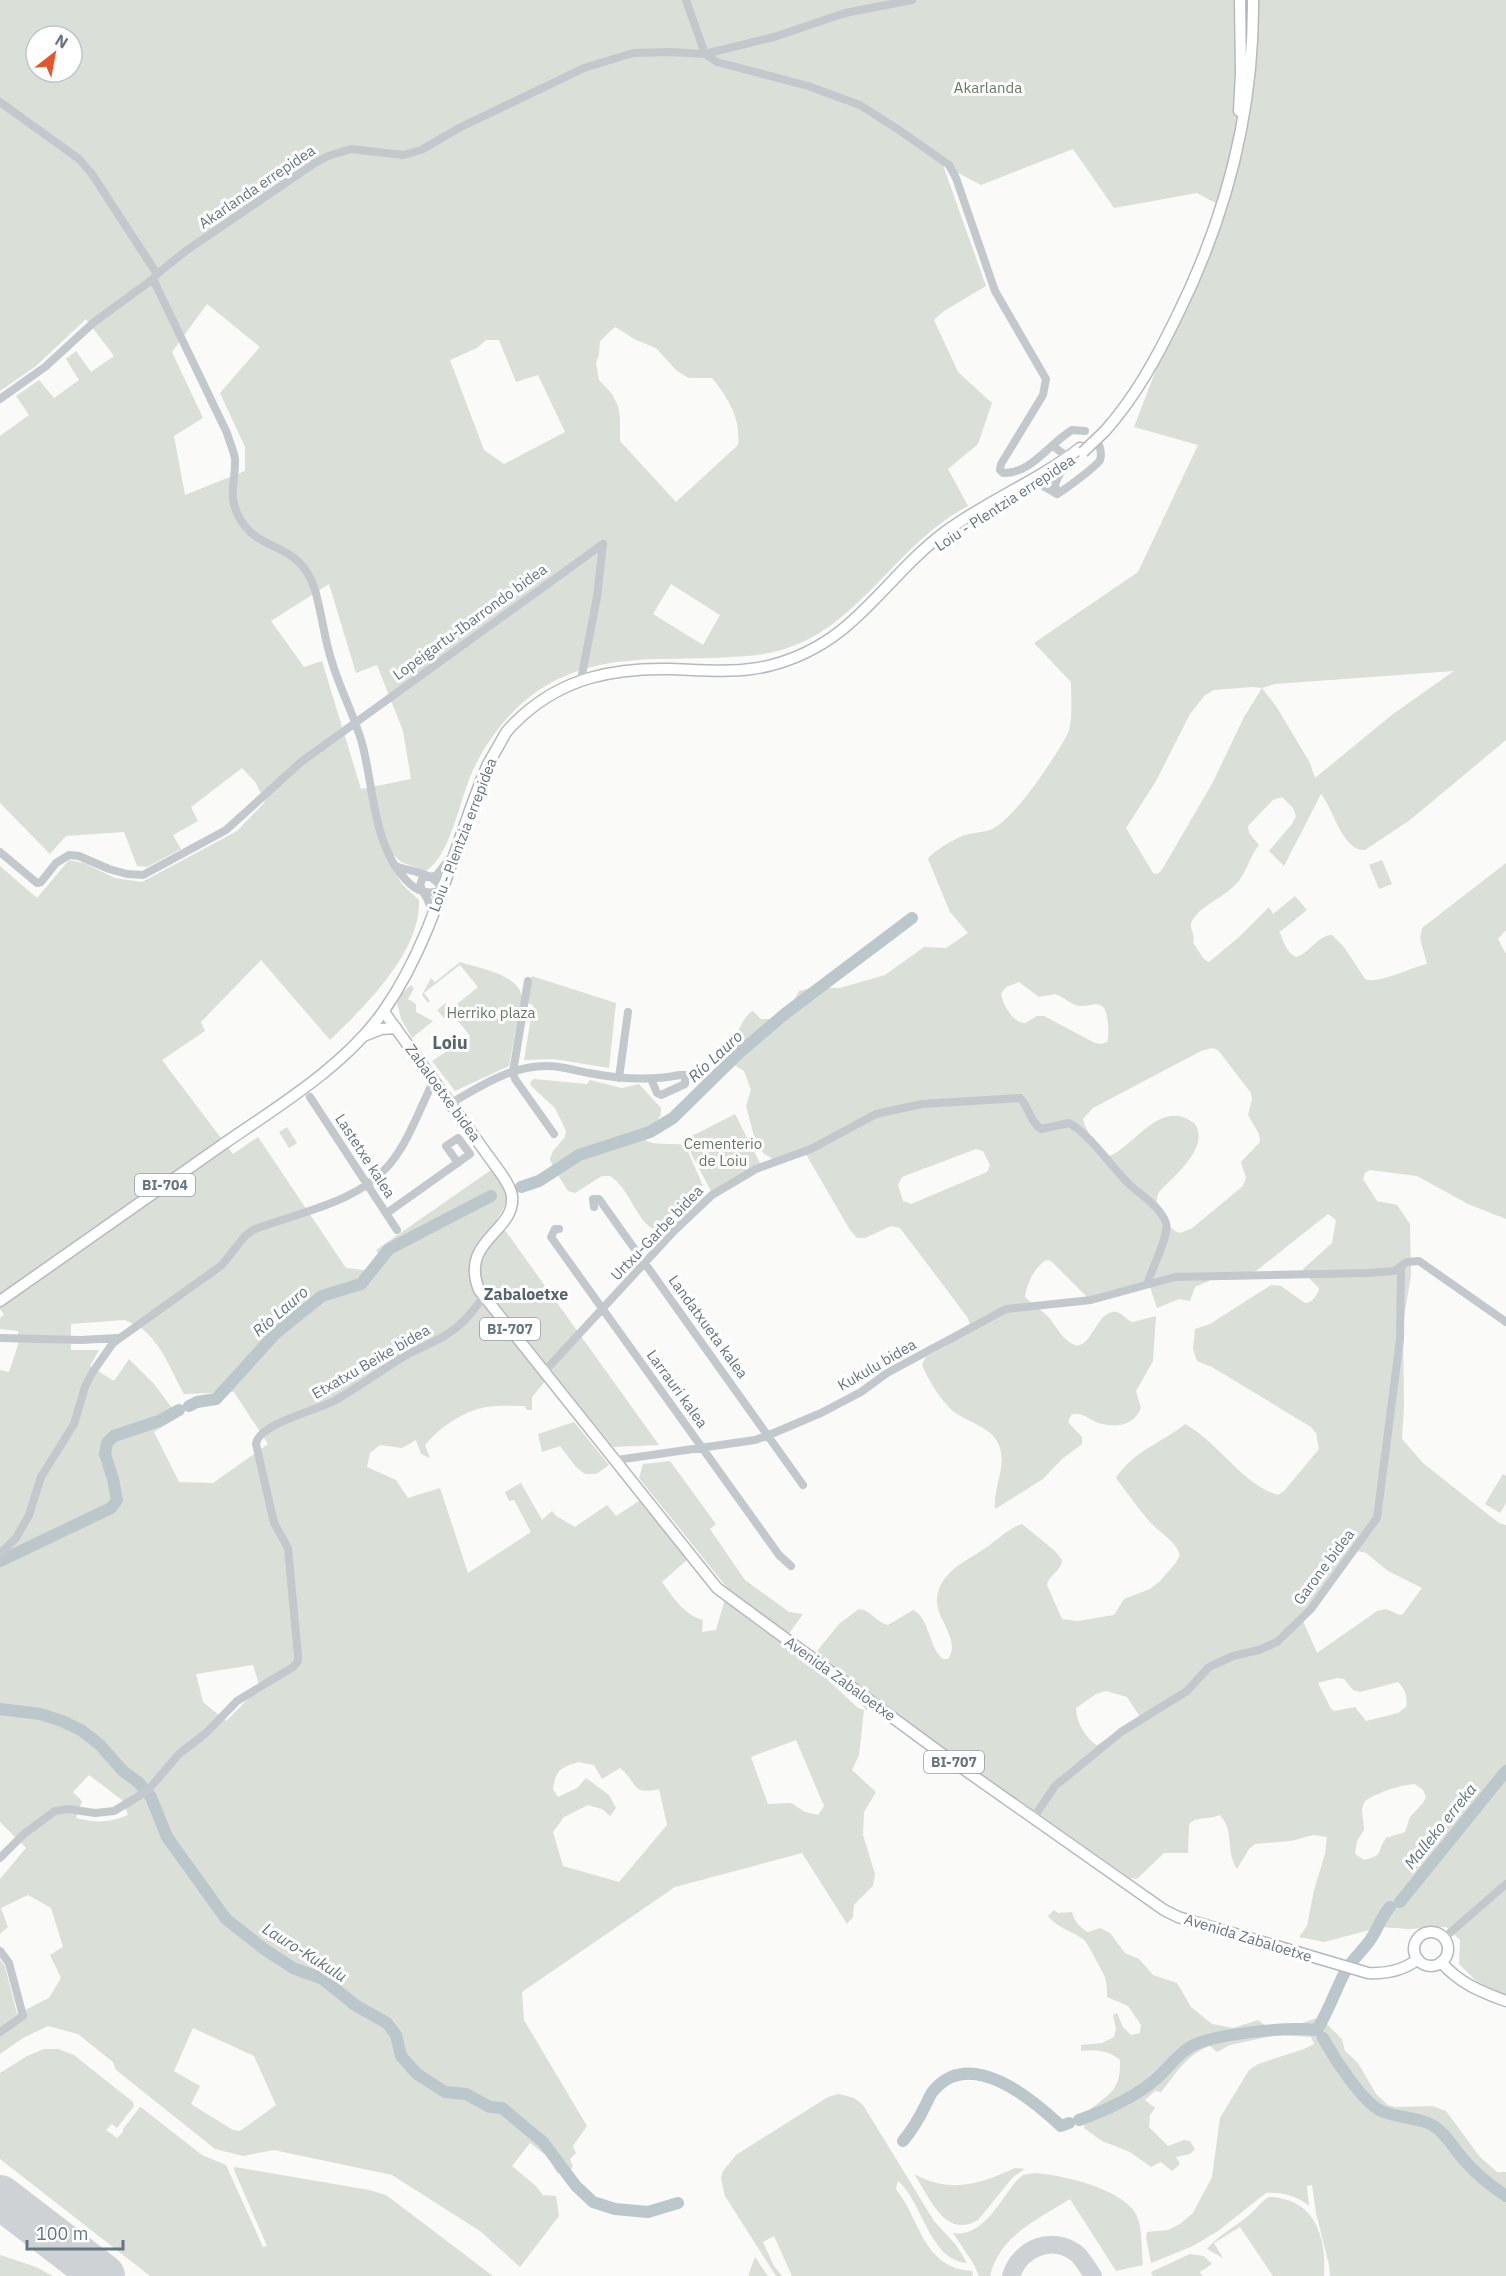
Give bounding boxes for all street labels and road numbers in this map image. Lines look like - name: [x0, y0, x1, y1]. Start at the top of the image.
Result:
- street label: Akarlanda errepidea: [195, 141, 319, 233]
- street label: Loiu - Plentzia errepidea: [931, 450, 1078, 555]
- street label: Lopeigartu-Ibarrondo bidea: [389, 559, 550, 684]
- street label: Loiu - Plentzia errepidea: [424, 755, 501, 914]
- street label: Zabaloetxe bidea: [402, 1040, 485, 1145]
- street label: Lastetxe kalea: [331, 1110, 400, 1201]
- road number: BI-704: [135, 1174, 195, 1196]
- street label: Urtxu-Garbe bidea: [606, 1181, 707, 1284]
- street label: Landatxueta kalea: [664, 1271, 752, 1382]
- road number: BI-707: [480, 1318, 540, 1340]
- street label: Etxatxu Beike bidea: [308, 1320, 433, 1403]
- street label: Kukulu bidea: [834, 1334, 919, 1395]
- street label: Larrauri kalea: [643, 1346, 712, 1431]
- street label: Garone bidea: [1289, 1525, 1358, 1608]
- street label: Avenida Zabaloetxe: [781, 1632, 899, 1725]
- road number: BI-707: [924, 1751, 984, 1773]
- street label: Avenida Zabaloetxe: [1182, 1909, 1314, 1966]

